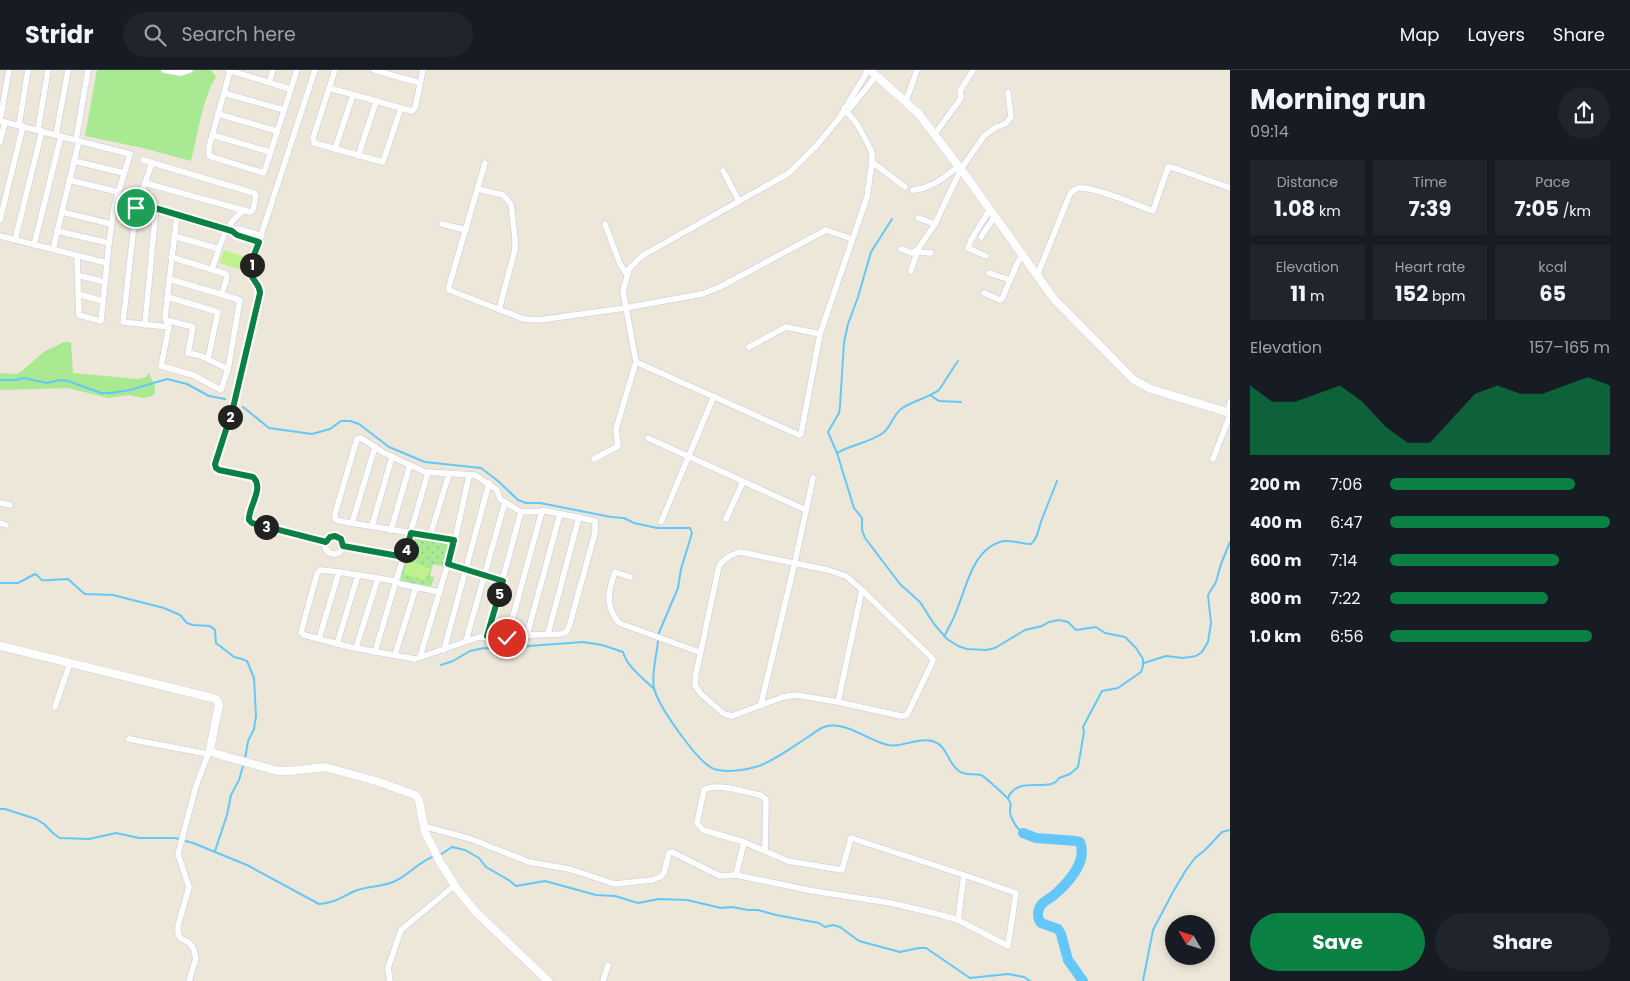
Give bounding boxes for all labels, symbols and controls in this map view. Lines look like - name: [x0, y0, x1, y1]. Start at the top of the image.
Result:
- search box: [123, 12, 473, 57]
- text: Stridr: [25, 18, 93, 51]
- icon: search: [141, 21, 169, 49]
- text: Search here: [181, 21, 296, 48]
- text: Map: [1400, 22, 1440, 47]
- text: Layers: [1468, 22, 1525, 47]
- text: Share: [1553, 22, 1605, 47]
- text: Morning run: [1250, 80, 1426, 119]
- button: share: [1558, 87, 1610, 139]
- text: 09:14: [1250, 120, 1289, 143]
- text: Distance: [1277, 172, 1338, 192]
- text: Time: [1413, 172, 1447, 192]
- text: Pace: [1535, 172, 1570, 192]
- pin: [115, 187, 157, 229]
- icon: arrive: [122, 194, 150, 222]
- text: 1.08: [1274, 194, 1315, 223]
- text: 7:39: [1409, 194, 1451, 223]
- text: 7:05: [1514, 194, 1559, 223]
- text: km: [1315, 201, 1341, 221]
- text: /km: [1559, 201, 1591, 221]
- pin: 1: [240, 252, 264, 278]
- text: 1: [250, 255, 255, 275]
- text: Elevation: [1276, 257, 1339, 277]
- text: Heart rate: [1395, 257, 1465, 277]
- text: kcal: [1538, 257, 1567, 277]
- text: 11: [1290, 279, 1306, 308]
- text: 152: [1395, 279, 1428, 308]
- text: 65: [1539, 279, 1566, 308]
- text: m: [1306, 286, 1324, 306]
- text: bpm: [1428, 286, 1465, 306]
- text: Elevation: [1250, 336, 1322, 359]
- text: 157–165 m: [1529, 336, 1610, 359]
- pin: 2: [218, 404, 242, 430]
- text: 2: [227, 407, 235, 427]
- text: 200 m: [1250, 473, 1300, 496]
- text: 7:06: [1330, 473, 1362, 496]
- text: 400 m: [1250, 511, 1302, 534]
- text: 6:47: [1330, 511, 1362, 534]
- pin: 3: [254, 514, 278, 540]
- text: 3: [262, 517, 271, 537]
- pin: 4: [394, 538, 418, 562]
- text: 4: [402, 540, 411, 560]
- text: 600 m: [1250, 549, 1301, 572]
- text: 7:14: [1330, 549, 1357, 572]
- pin: 5: [486, 582, 512, 606]
- text: 5: [495, 584, 504, 604]
- text: 800 m: [1250, 587, 1302, 610]
- text: 7:22: [1330, 587, 1361, 610]
- pin: [486, 617, 528, 659]
- icon: check: [493, 624, 521, 652]
- text: 1.0 km: [1250, 625, 1301, 648]
- text: 6:56: [1330, 625, 1364, 648]
- button: Save: [1250, 913, 1425, 971]
- button: Share: [1435, 913, 1610, 971]
- north arrow: [1165, 915, 1215, 965]
- map controls: [1165, 915, 1215, 965]

